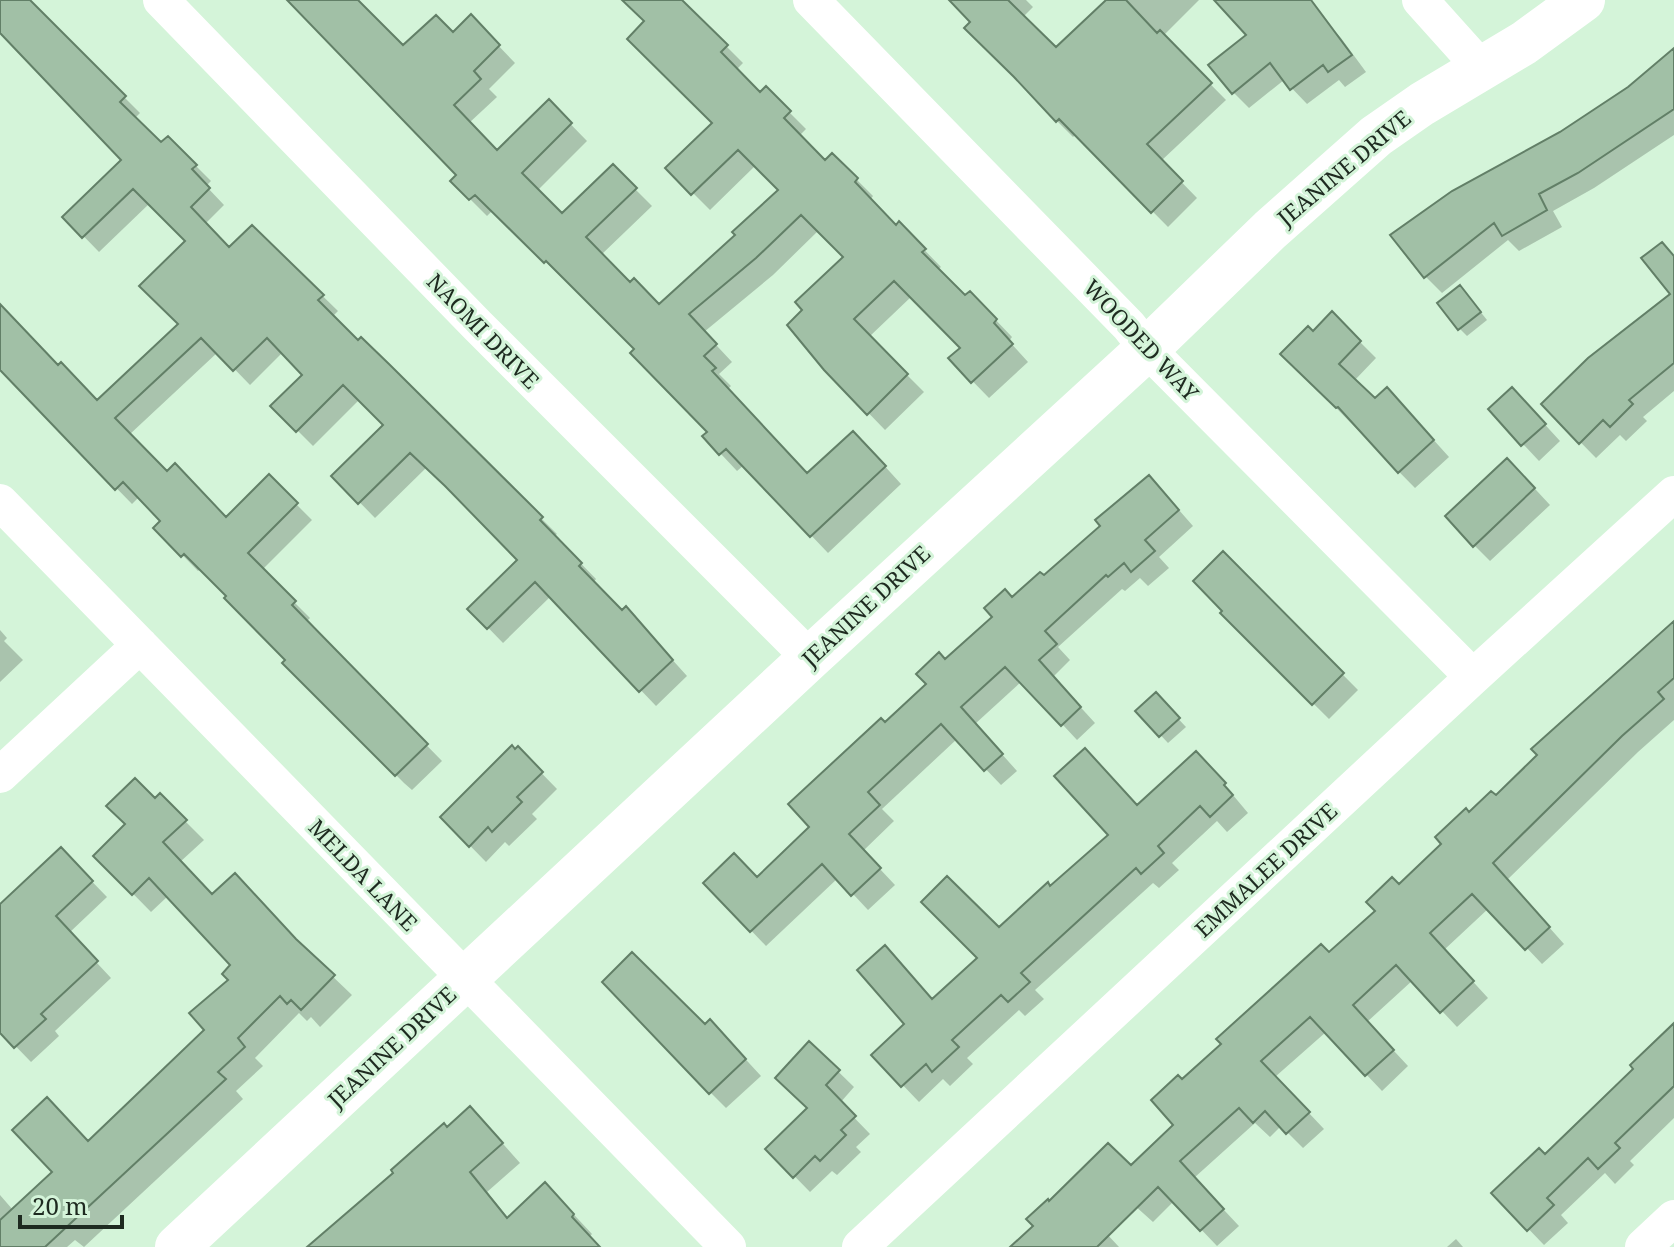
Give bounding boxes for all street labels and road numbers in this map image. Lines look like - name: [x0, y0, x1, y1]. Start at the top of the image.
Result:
- street label: JEANINE DRIVE: [1270, 103, 1416, 232]
- street label: NAOMI DRIVE: [421, 266, 546, 395]
- street label: WOODED WAY: [1078, 272, 1206, 407]
- street label: JEANINE DRIVE: [794, 538, 936, 673]
- street label: EMMALEE DRIVE: [1188, 795, 1343, 943]
- street label: MELDA LANE: [303, 812, 425, 937]
- street label: JEANINE DRIVE: [320, 979, 462, 1114]

